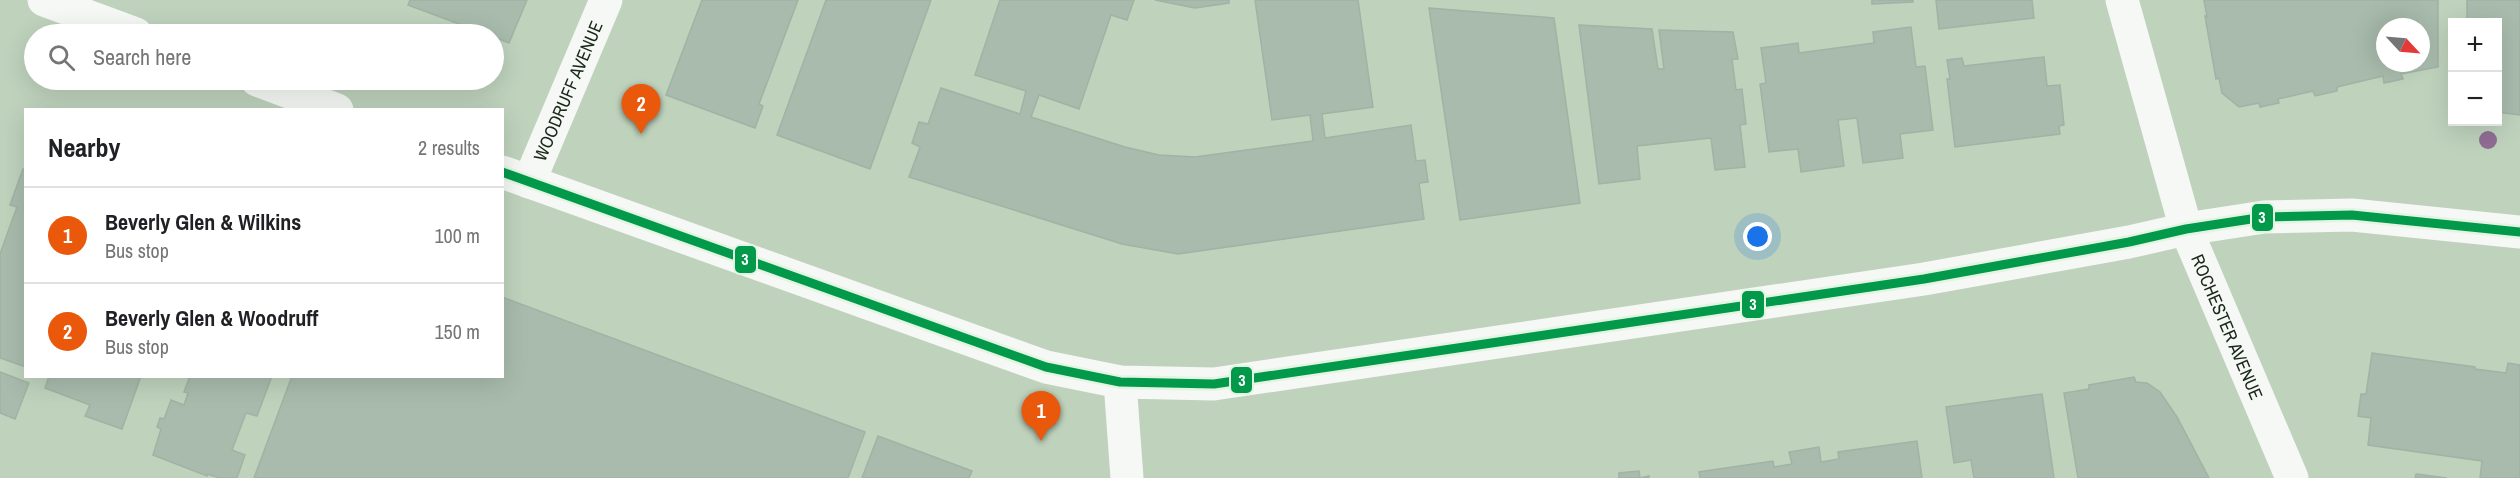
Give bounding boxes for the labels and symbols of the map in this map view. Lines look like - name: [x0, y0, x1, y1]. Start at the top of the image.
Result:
- street label: WOODRUFF AVENUE: [527, 17, 608, 165]
- north arrow: [2376, 18, 2430, 72]
- pin: 2: [622, 84, 660, 134]
- line badge: 3: [2251, 203, 2274, 232]
- text: 3: [2258, 206, 2266, 228]
- your location: [1743, 222, 1772, 251]
- line badge: 3: [734, 245, 757, 274]
- text: 3: [741, 248, 749, 270]
- street label: ROCHESTER AVENUE: [2186, 250, 2270, 403]
- line badge: 3: [1741, 290, 1765, 319]
- text: 3: [1749, 293, 1757, 315]
- line badge: 3: [1230, 366, 1253, 394]
- text: 3: [1238, 369, 1246, 391]
- pin: 1: [1022, 392, 1060, 441]

